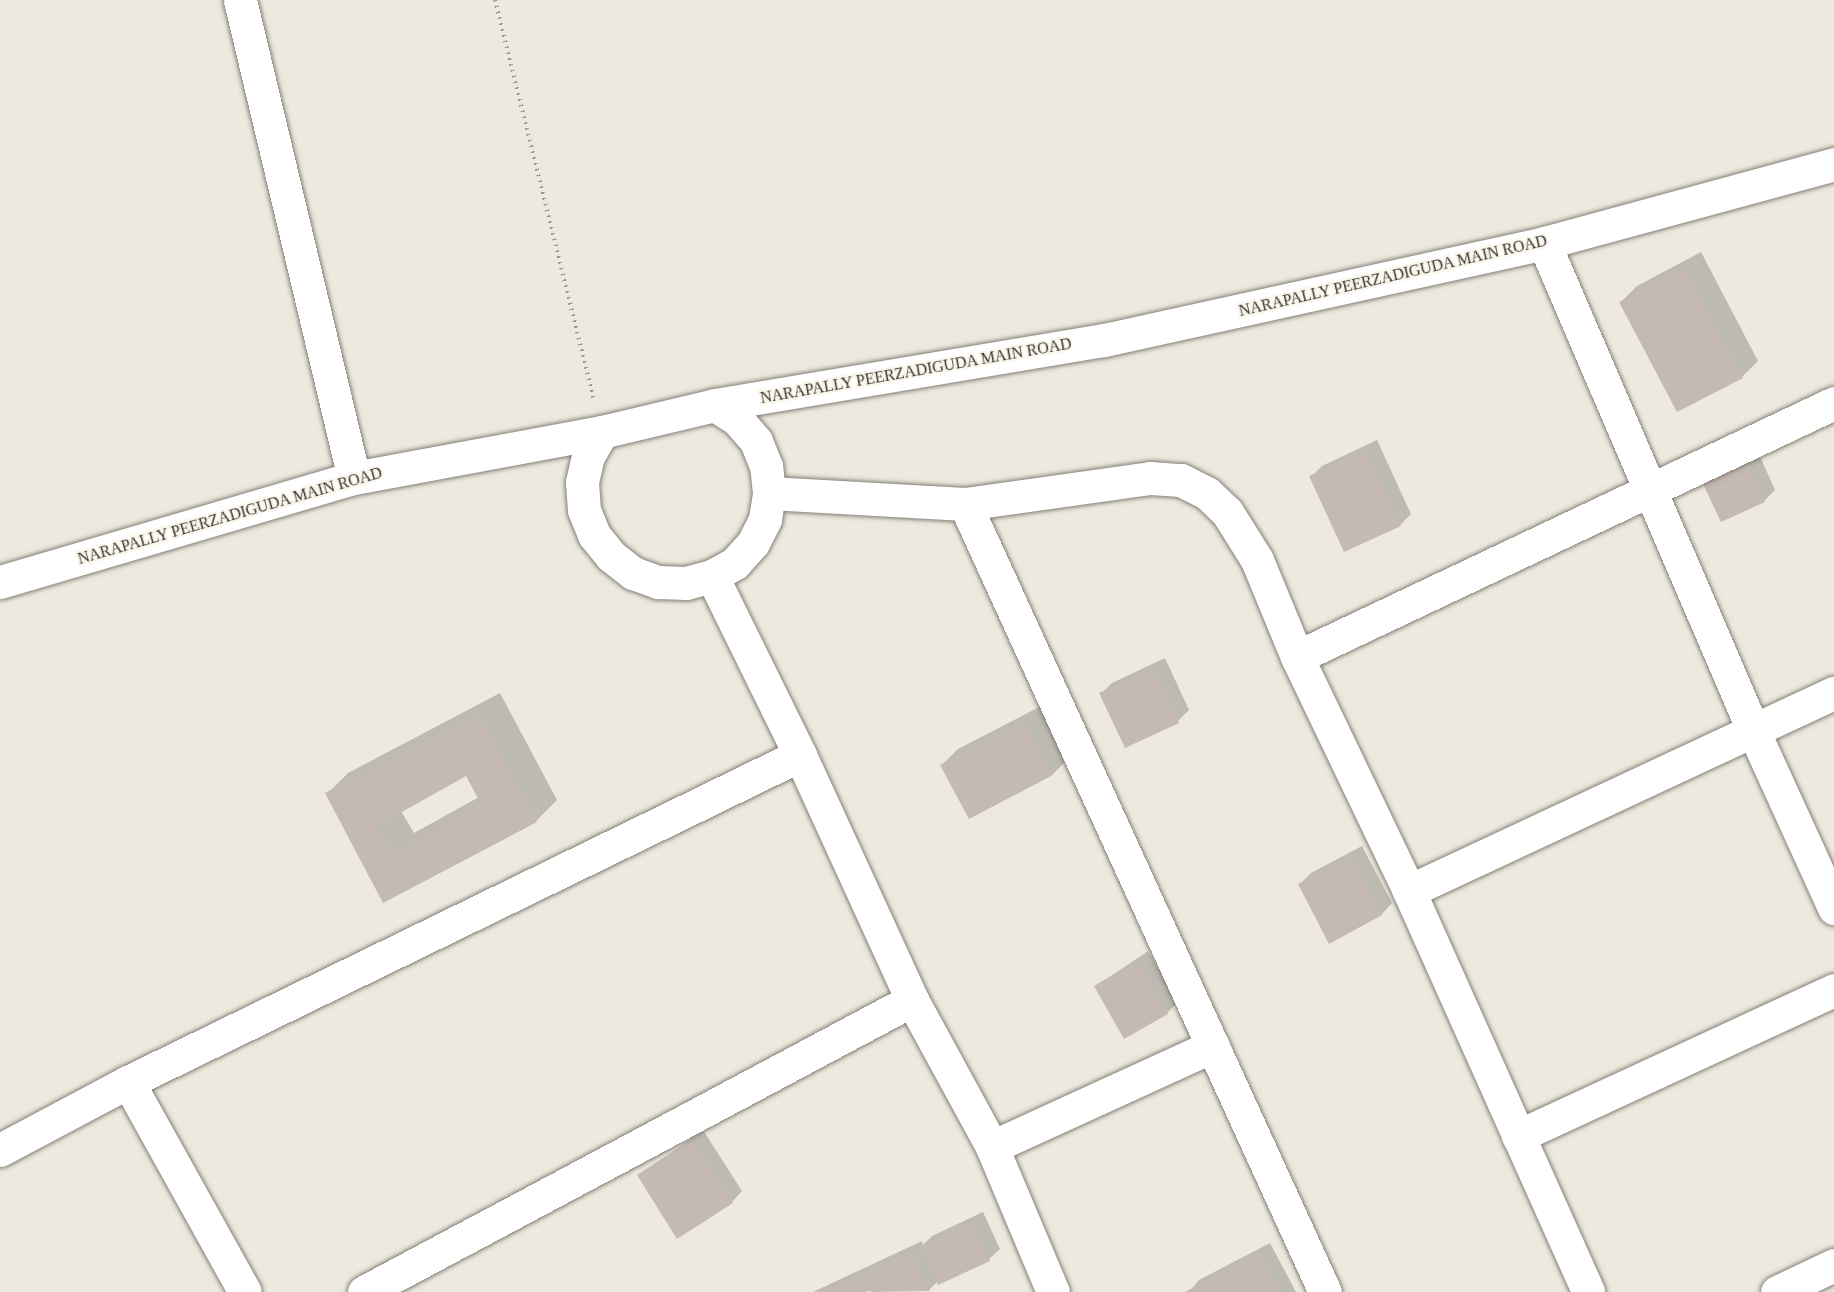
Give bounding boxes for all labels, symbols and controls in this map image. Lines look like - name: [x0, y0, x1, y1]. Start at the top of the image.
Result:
- street label: NARAPALLY PEERZADIGUDA MAIN ROAD: [1236, 231, 1550, 321]
- street label: NARAPALLY PEERZADIGUDA MAIN ROAD: [758, 334, 1074, 408]
- street label: NARAPALLY PEERZADIGUDA MAIN ROAD: [75, 463, 385, 569]

